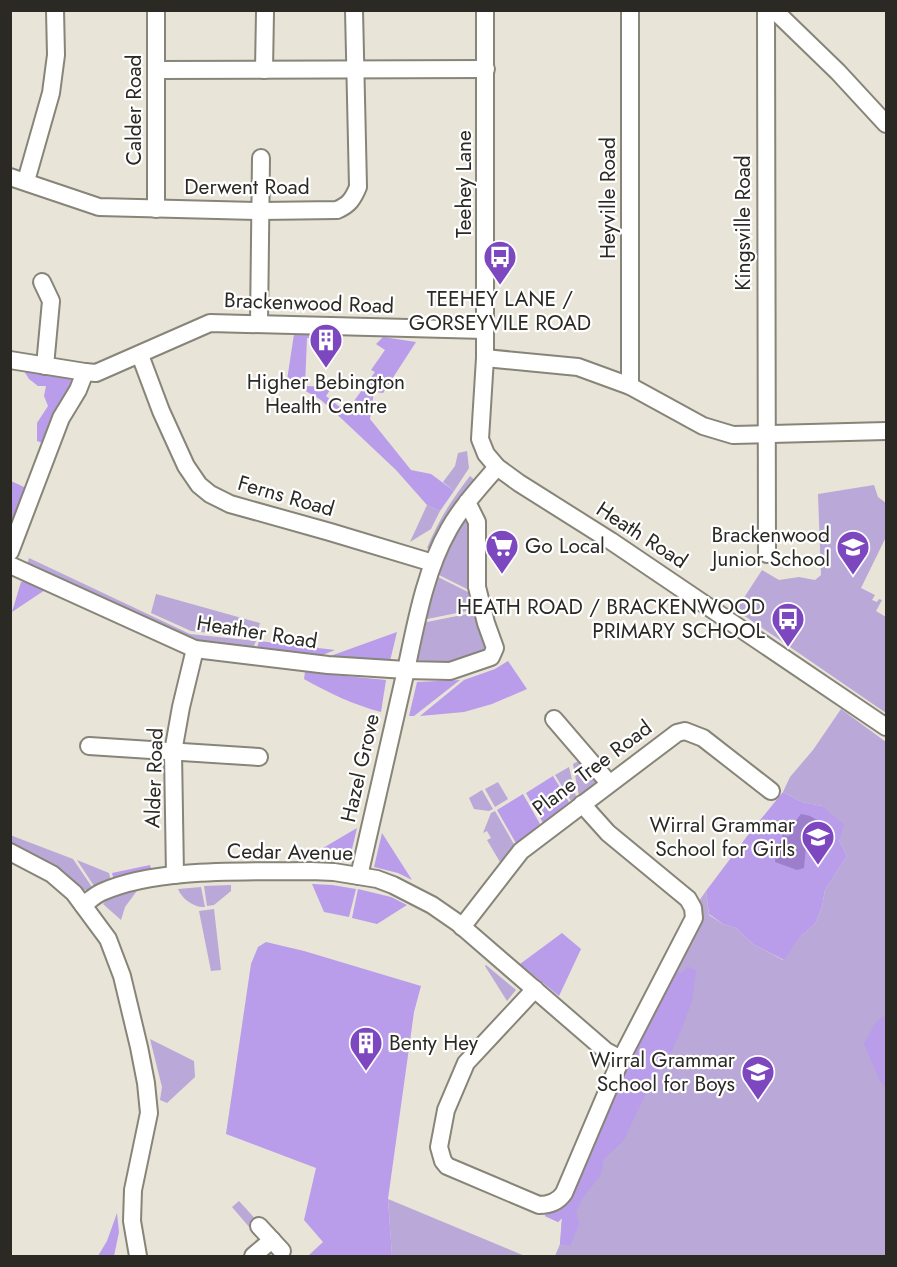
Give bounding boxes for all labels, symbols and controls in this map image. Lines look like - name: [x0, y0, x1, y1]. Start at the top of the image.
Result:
- street label: Calder Road: [119, 55, 149, 165]
- street label: Teehey Lane: [449, 130, 479, 238]
- street label: Heyville Road: [593, 137, 623, 259]
- street label: Kingsville Road: [728, 155, 758, 291]
- street label: Derwent Road: [184, 172, 310, 202]
- bus stop icon: TEEHEY LANE / GORSEYVILE ROAD: [482, 239, 518, 286]
- place label: TEEHEY LANE / GORSEYVILE ROAD: [409, 284, 591, 338]
- street label: Brackenwood Road: [223, 285, 395, 321]
- building icon: Higher Bebington Health Centre: [308, 322, 344, 369]
- place label: Higher Bebington Health Centre: [247, 367, 405, 421]
- street label: Ferns Road: [234, 468, 338, 524]
- street label: Heath Road: [590, 494, 694, 576]
- place label: Brackenwood Junior School: [709, 520, 830, 574]
- supermarket icon: Go Local: [484, 528, 520, 575]
- school or university icon: Brackenwood Junior School: [835, 529, 871, 576]
- place label: Go Local: [525, 531, 605, 561]
- place label: HEATH ROAD / BRACKENWOOD PRIMARY SCHOOL: [457, 592, 766, 646]
- bus stop icon: HEATH ROAD / BRACKENWOOD PRIMARY SCHOOL: [770, 601, 806, 648]
- street label: Heather Road: [195, 608, 319, 656]
- street label: Hazel Grove: [333, 711, 387, 825]
- street label: Plane Tree Road: [526, 713, 658, 823]
- street label: Alder Road: [137, 727, 171, 829]
- place label: Wirral Grammar School for Girls: [649, 810, 796, 864]
- school or university icon: Wirral Grammar School for Girls: [800, 819, 836, 866]
- street label: Cedar Avenue: [227, 836, 354, 868]
- building icon: Benty Hey: [348, 1025, 384, 1072]
- place label: Benty Hey: [389, 1028, 479, 1058]
- place label: Wirral Grammar School for Boys: [589, 1045, 736, 1099]
- school or university icon: Wirral Grammar School for Boys: [740, 1054, 776, 1101]

